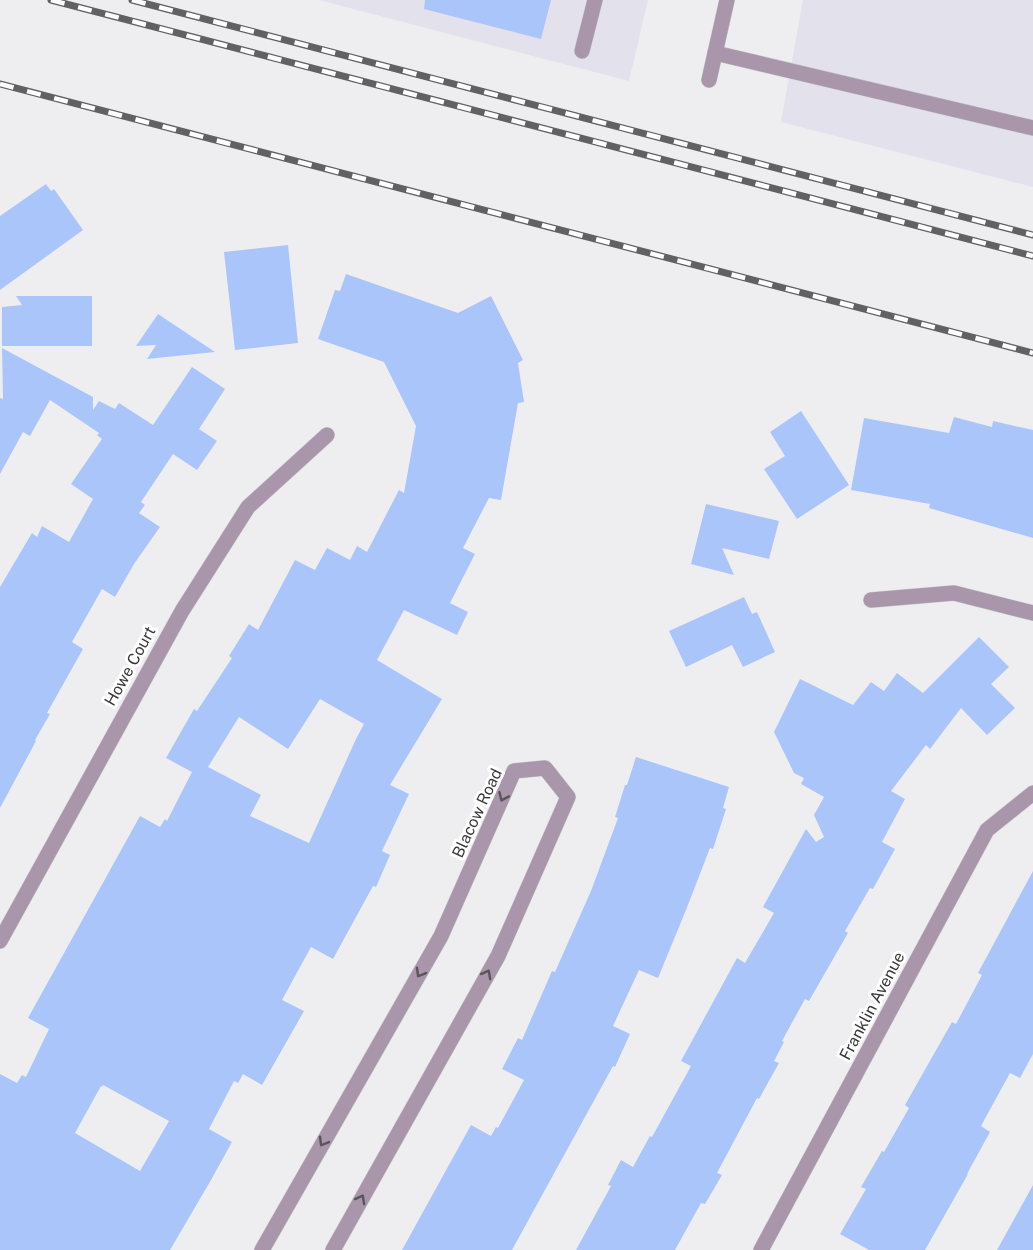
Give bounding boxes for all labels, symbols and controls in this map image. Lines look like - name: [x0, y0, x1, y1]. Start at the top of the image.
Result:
- street label: Howe Court: [100, 623, 160, 709]
- street label: Blacow Road: [448, 765, 506, 861]
- one-way arrow: [498, 790, 510, 801]
- street label: Franklin Avenue: [836, 949, 908, 1063]
- one-way arrow: [416, 967, 427, 977]
- one-way arrow: [480, 970, 492, 980]
- one-way arrow: [319, 1136, 331, 1147]
- one-way arrow: [354, 1195, 365, 1205]

